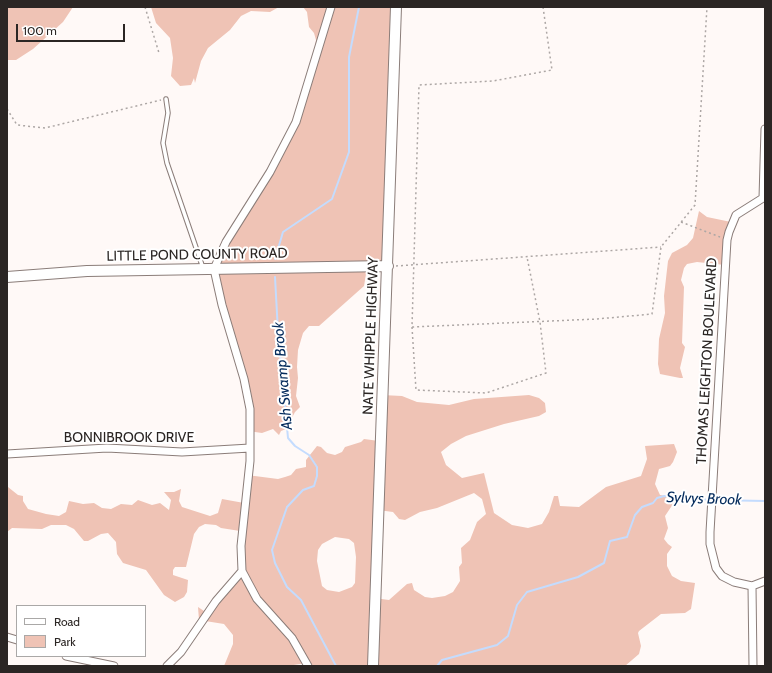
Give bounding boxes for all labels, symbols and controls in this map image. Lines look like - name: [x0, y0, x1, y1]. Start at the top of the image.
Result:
- scale bar: [18, 16, 127, 42]
- text: 100 m: [23, 23, 57, 38]
- street label: LITTLE POND COUNTY ROAD: [106, 245, 288, 265]
- street label: NATE WHIPPLE HIGHWAY: [360, 257, 382, 415]
- street label: THOMAS LEIGHTON BOULEVARD: [693, 257, 721, 465]
- water label: Ash Swamp Brook: [269, 321, 297, 431]
- street label: BONNIBROOK DRIVE: [64, 430, 194, 446]
- water label: Sylvys Brook: [666, 489, 742, 509]
- legend: [16, 605, 146, 657]
- text: Road: [54, 614, 80, 629]
- text: Park: [54, 634, 76, 649]

